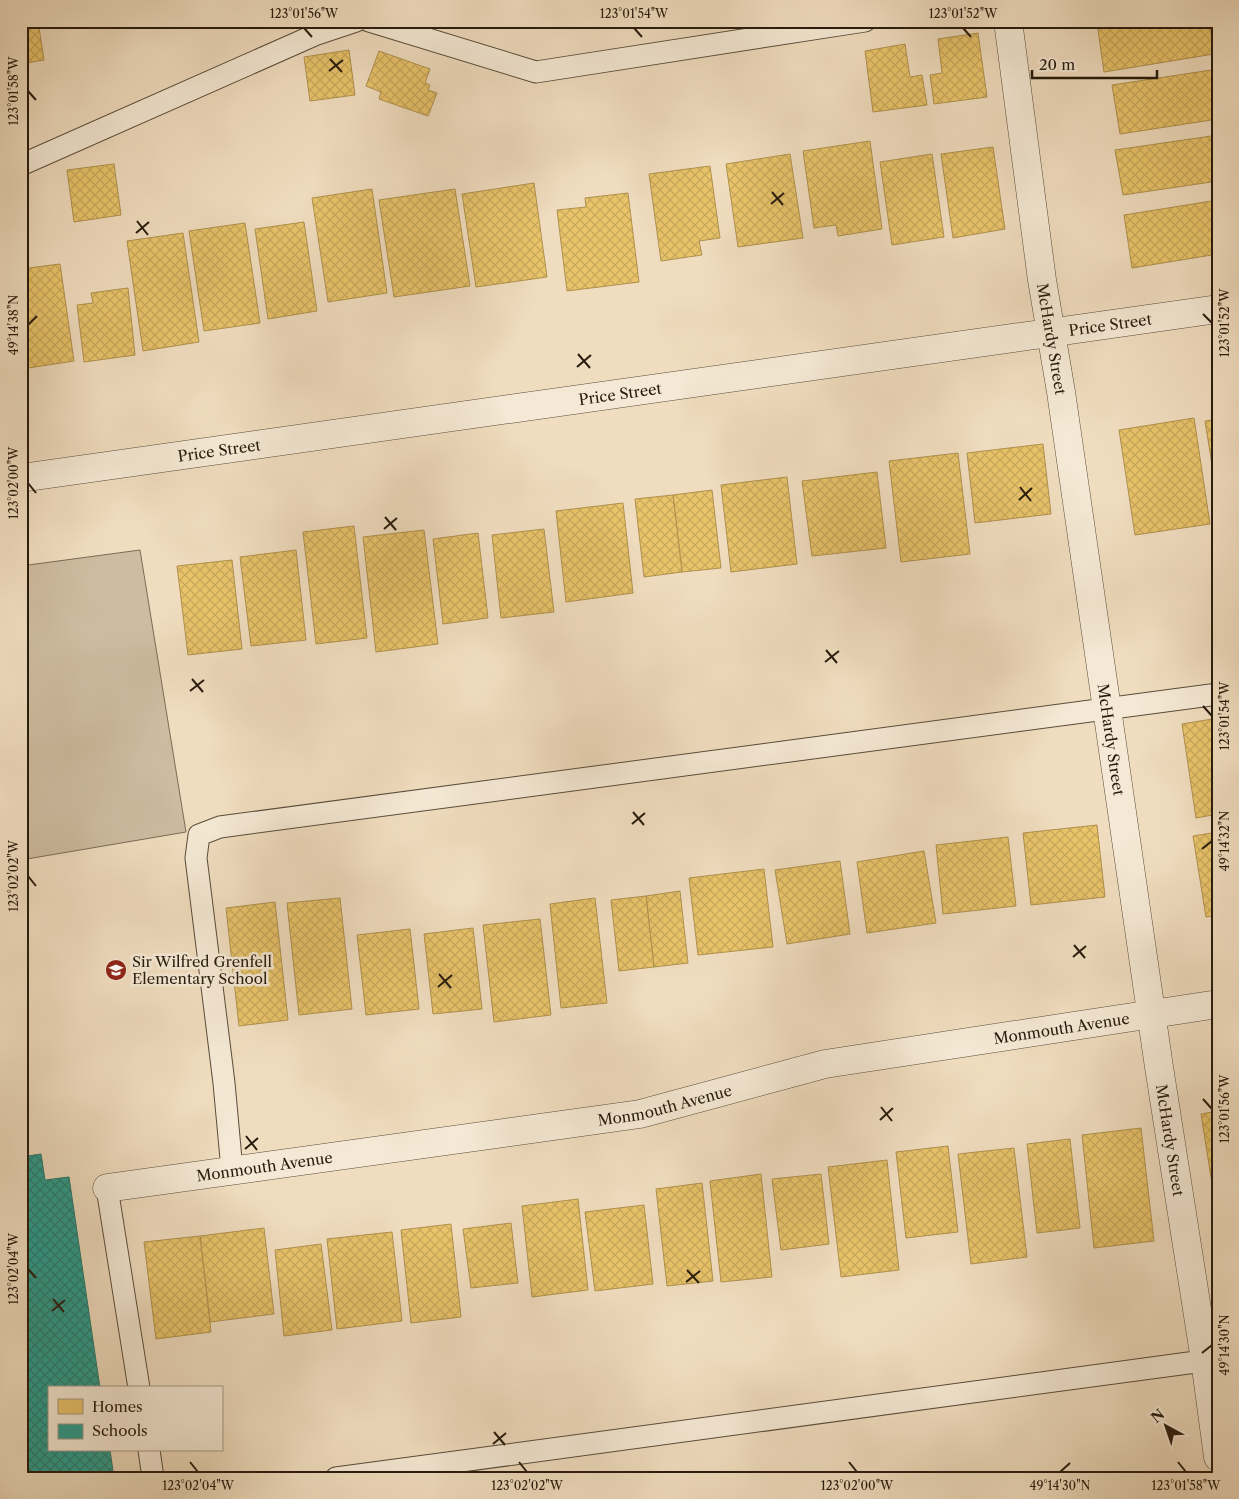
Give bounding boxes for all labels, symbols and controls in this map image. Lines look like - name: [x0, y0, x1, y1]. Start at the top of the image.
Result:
- text: 123°01'56"W: [270, 6, 339, 21]
- text: 123°01'54"W: [600, 6, 669, 21]
- text: 123°01'52"W: [929, 6, 998, 21]
- scale bar: [1032, 48, 1156, 80]
- text: 20 m: [1039, 55, 1075, 74]
- text: 123°01'58"W: [6, 56, 21, 125]
- street label: McHardy Street: [1033, 282, 1071, 397]
- text: 123°01'52"W: [1217, 288, 1232, 357]
- text: 49°14'38"N: [6, 295, 21, 355]
- street label: Price Street: [1067, 309, 1154, 339]
- street label: Price Street: [577, 378, 663, 409]
- street label: Price Street: [176, 435, 262, 465]
- text: 123°02'00"W: [6, 446, 21, 519]
- text: 123°01'54"W: [1217, 681, 1232, 750]
- street label: McHardy Street: [1094, 682, 1129, 797]
- text: 49°14'32"N: [1217, 811, 1232, 871]
- text: 123°02'02"W: [6, 839, 21, 912]
- place label: Sir Wilfred Grenfell Elementary School: [132, 952, 272, 988]
- school or university icon: Sir Wilfred Grenfell Elementary School: [104, 958, 128, 982]
- street label: Monmouth Avenue: [992, 1008, 1131, 1048]
- text: 123°01'56"W: [1217, 1074, 1232, 1143]
- street label: Monmouth Avenue: [596, 1080, 734, 1129]
- street label: McHardy Street: [1152, 1083, 1189, 1198]
- street label: Monmouth Avenue: [195, 1147, 334, 1185]
- text: 123°02'04"W: [6, 1232, 21, 1305]
- text: 49°14'30"N: [1217, 1314, 1232, 1375]
- legend: [48, 1386, 222, 1452]
- text: Homes: [92, 1397, 143, 1416]
- north arrow: [1142, 1402, 1192, 1452]
- text: N: [1147, 1405, 1168, 1427]
- text: Schools: [92, 1421, 148, 1440]
- text: 123°02'04"W: [162, 1478, 235, 1493]
- text: 123°02'02"W: [491, 1478, 564, 1493]
- text: 123°02'00"W: [821, 1478, 894, 1493]
- text: 49°14'30"N: [1030, 1478, 1091, 1493]
- text: 123°01'58"W: [1152, 1478, 1221, 1493]

